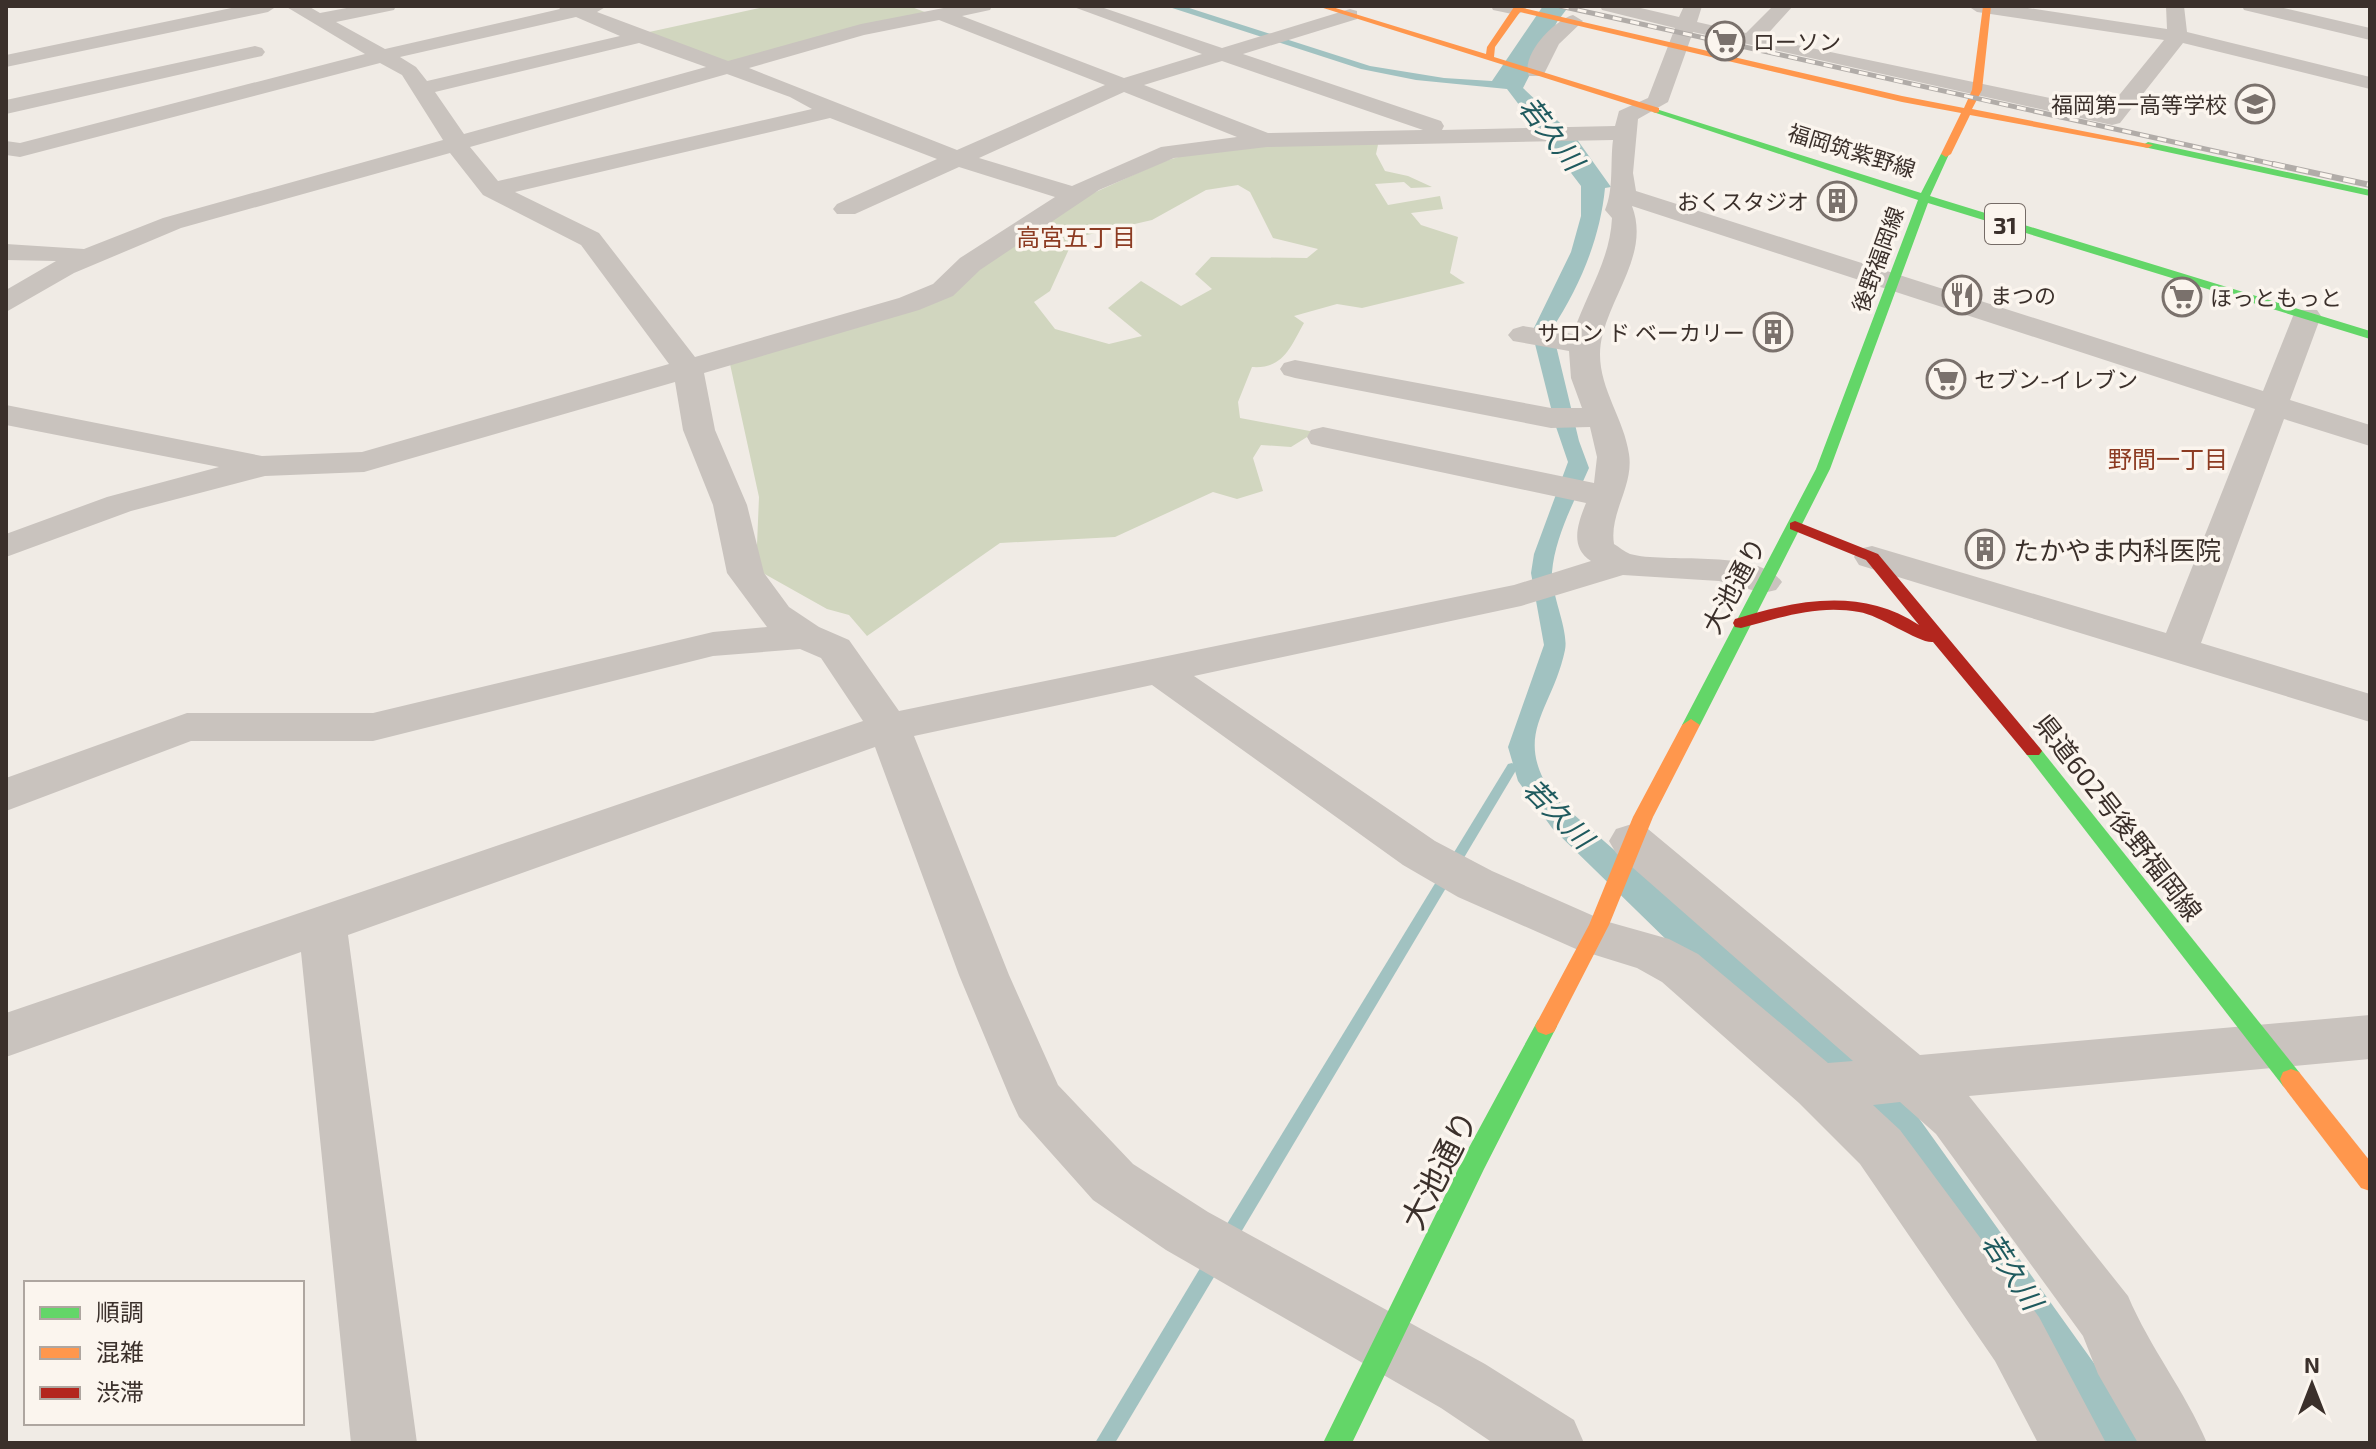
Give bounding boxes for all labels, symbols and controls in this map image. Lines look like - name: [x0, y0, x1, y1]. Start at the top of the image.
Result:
- supermarket icon: ローソン: [1704, 20, 1746, 62]
- place label: ローソン: [1753, 28, 1841, 54]
- school or university icon: 福岡第一高等学校: [2234, 83, 2276, 125]
- water label: 若久川: [1513, 89, 1593, 179]
- place label: 福岡第一高等学校: [2051, 91, 2227, 117]
- street label: 福岡筑紫野線: [1785, 118, 1919, 182]
- building icon: おくスタジオ: [1816, 180, 1858, 222]
- place label: おくスタジオ: [1677, 188, 1809, 214]
- street label: 後野福岡線: [1846, 203, 1908, 315]
- road number: 31: [1985, 204, 2025, 244]
- district label: 高宮五丁目: [1016, 222, 1136, 251]
- restaurant icon: まつの: [1941, 274, 1983, 316]
- supermarket icon: ほっともっと: [2161, 276, 2203, 318]
- place label: まつの: [1990, 282, 2056, 308]
- place label: ほっともっと: [2210, 284, 2342, 310]
- building icon: サロン ド ベーカリー: [1752, 311, 1794, 353]
- place label: サロン ド ベーカリー: [1537, 319, 1745, 345]
- supermarket icon: セブン-イレブン: [1925, 358, 1967, 400]
- place label: セブン-イレブン: [1974, 366, 2138, 392]
- district label: 野間一丁目: [2108, 444, 2228, 473]
- building icon: たかやま内科医院: [1964, 528, 2006, 570]
- street label: 大池通り: [1695, 532, 1771, 638]
- place label: たかやま内科医院: [2013, 534, 2221, 565]
- street label: 県道602号後野福岡線: [2029, 708, 2209, 926]
- water label: 若久川: [1517, 771, 1603, 857]
- street label: 大池通り: [1392, 1103, 1484, 1235]
- water label: 若久川: [1976, 1227, 2052, 1318]
- legend: [24, 1281, 304, 1425]
- text: 順調: [96, 1297, 144, 1326]
- text: 混雑: [96, 1337, 144, 1366]
- north arrow: [2272, 1345, 2352, 1425]
- text: N: [2304, 1351, 2320, 1377]
- text: 渋滞: [96, 1377, 144, 1406]

